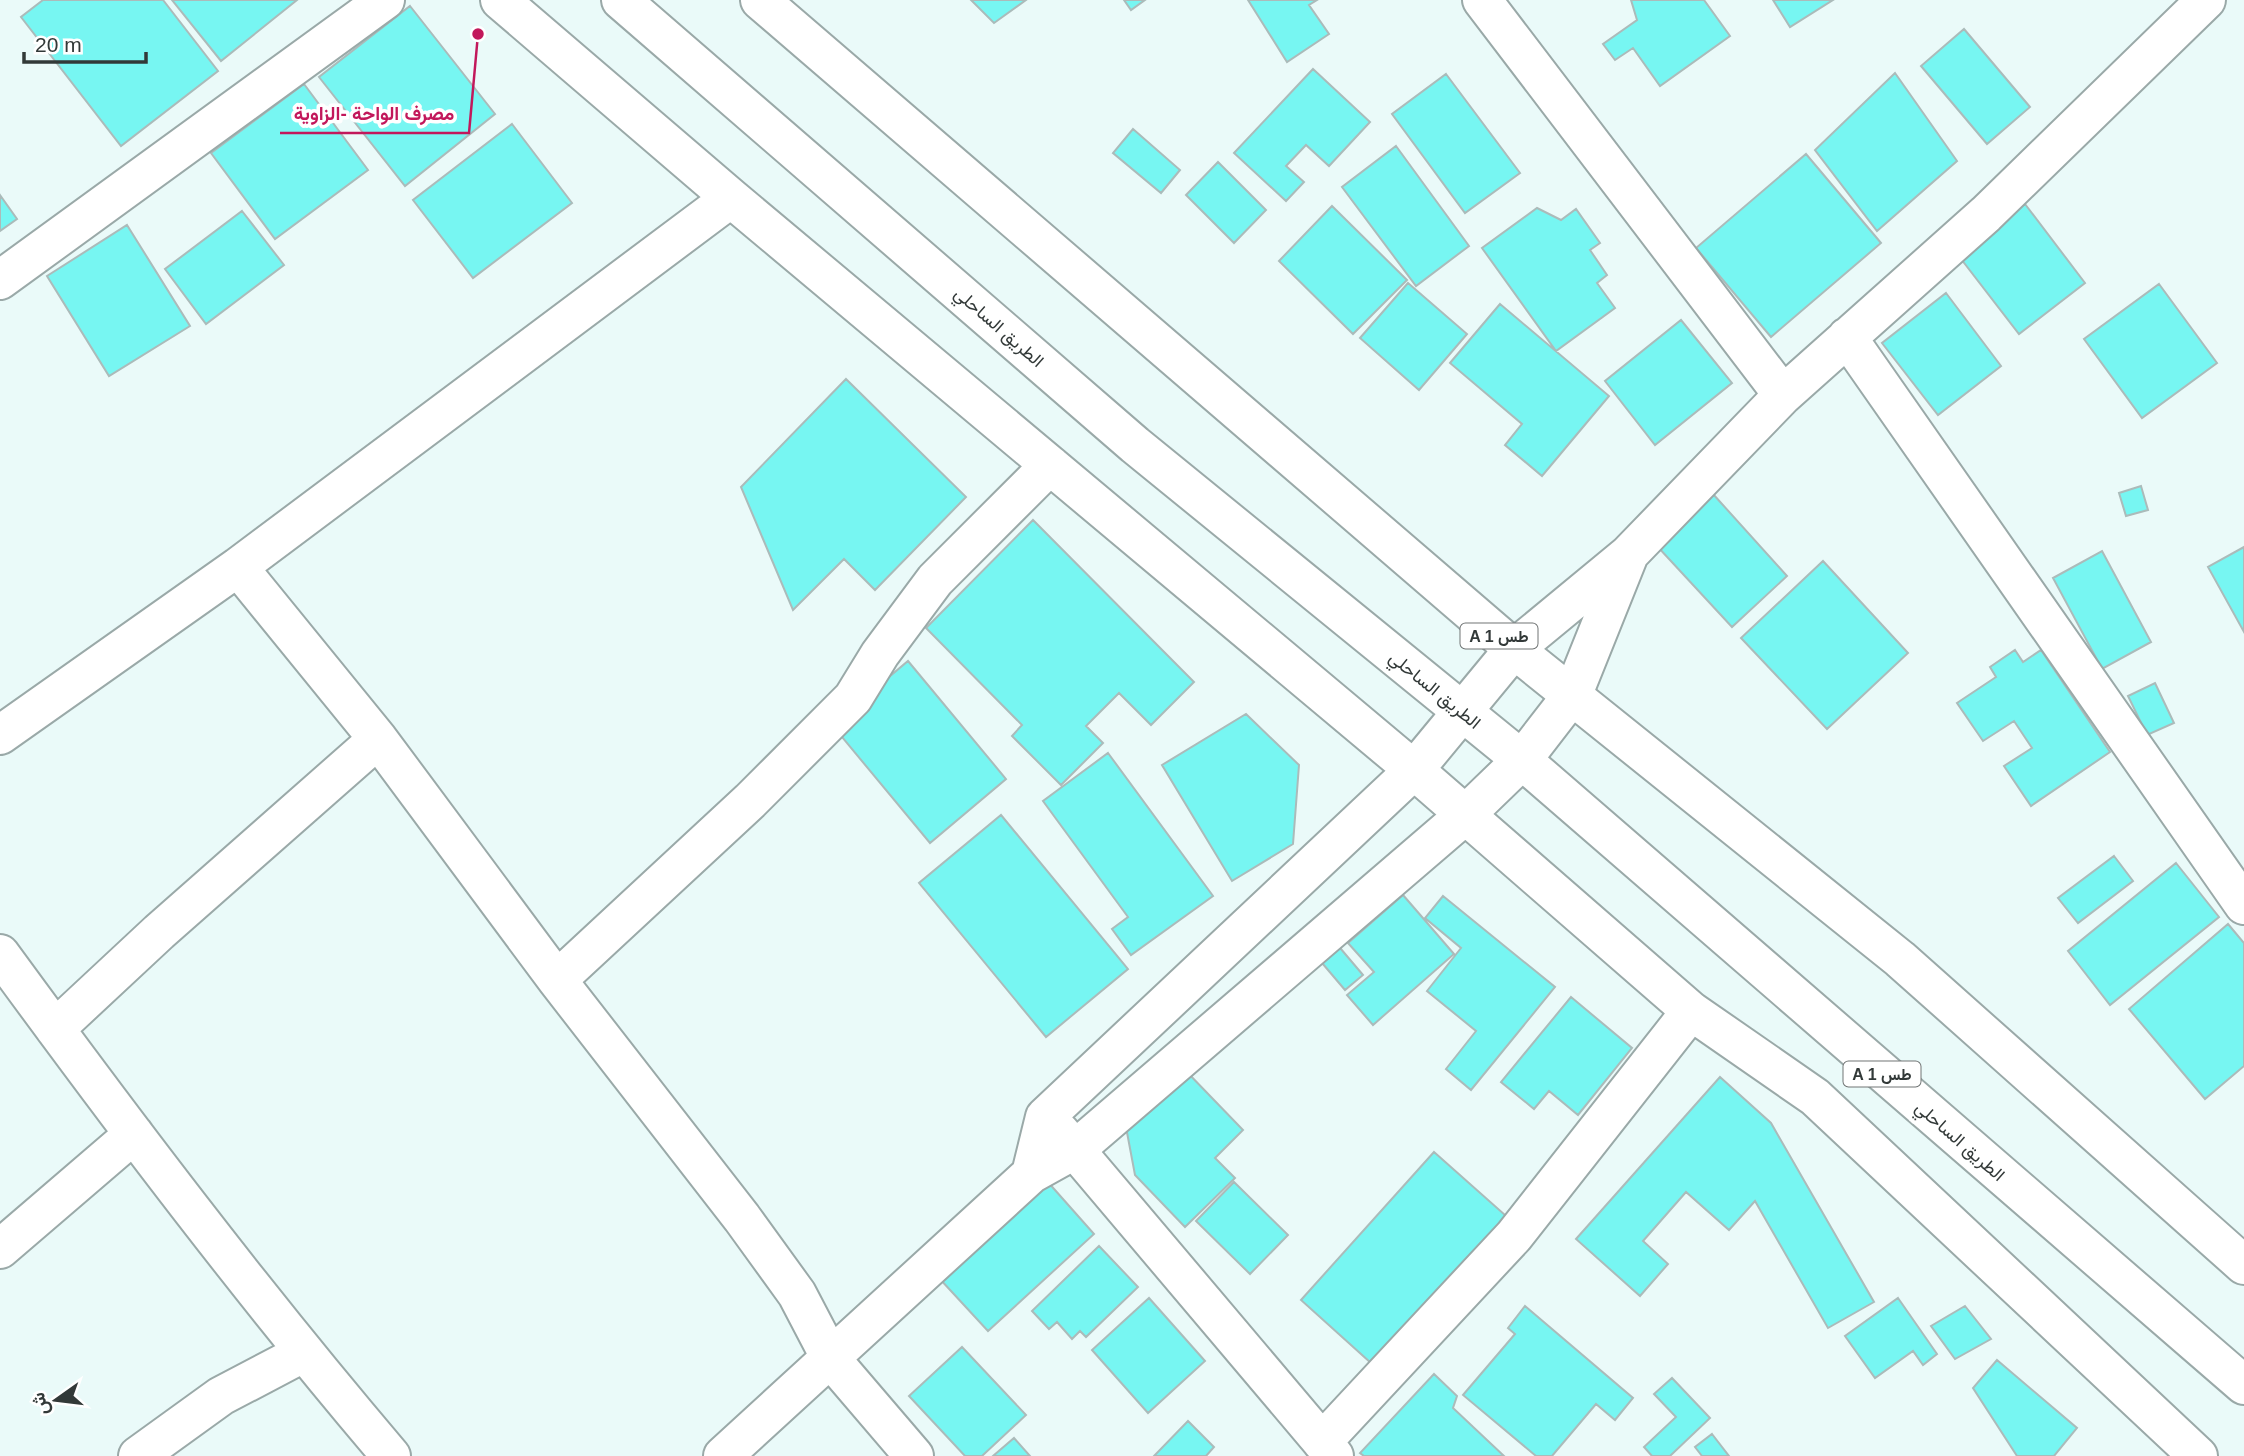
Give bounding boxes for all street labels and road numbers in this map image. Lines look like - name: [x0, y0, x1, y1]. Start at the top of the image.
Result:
- street label: الطريق الساحلي: [947, 283, 1048, 375]
- road number: A 1 طس: [1460, 624, 1538, 649]
- street label: الطريق الساحلي: [1382, 647, 1485, 737]
- road number: A 1 طس: [1843, 1062, 1920, 1086]
- street label: الطريق الساحلي: [1908, 1097, 2009, 1189]

